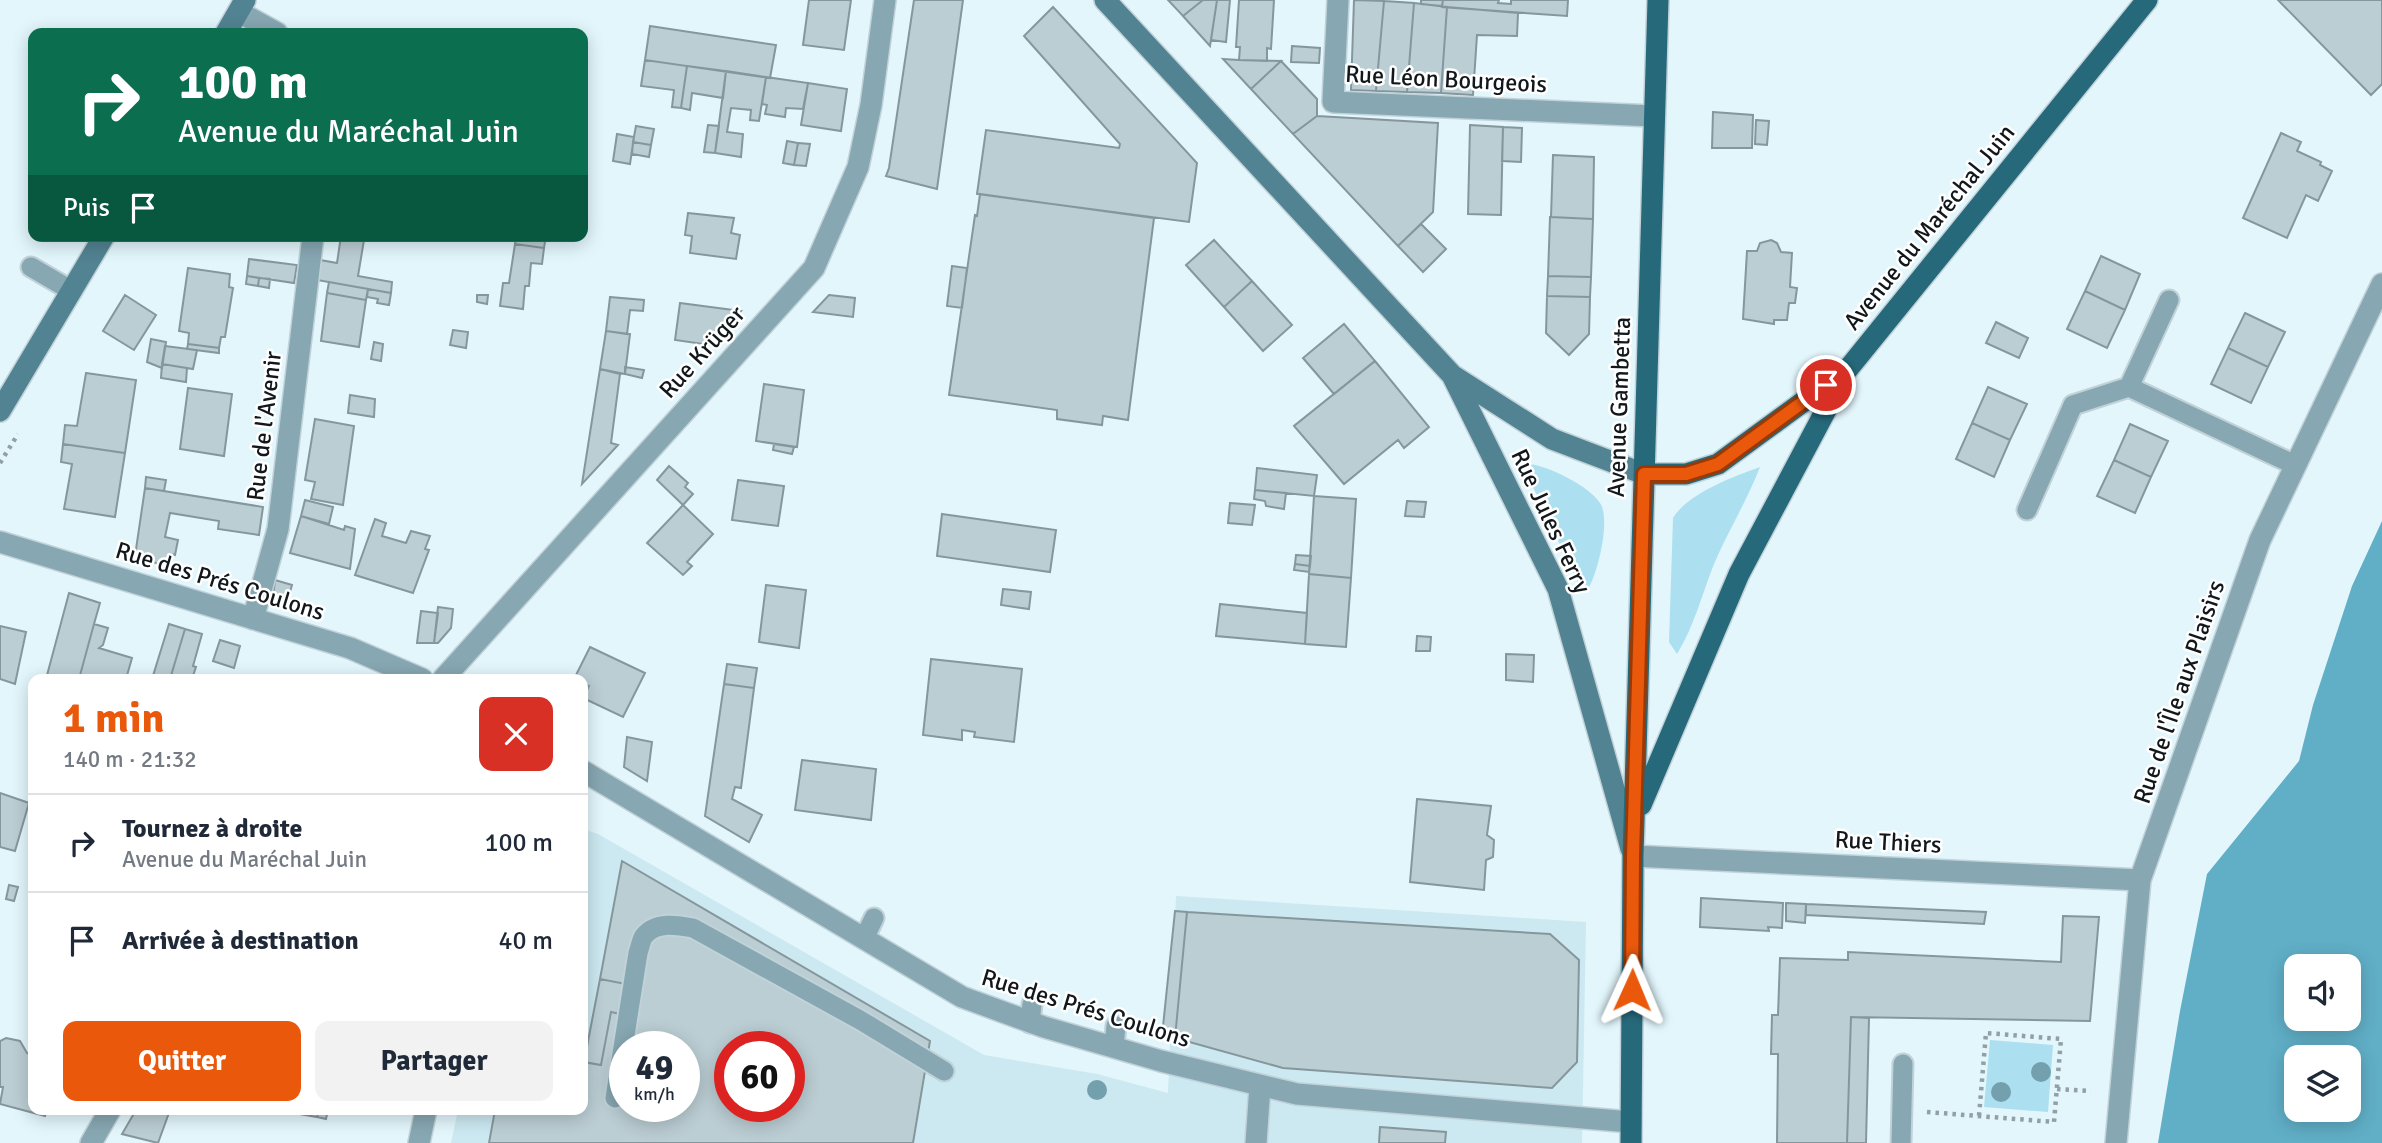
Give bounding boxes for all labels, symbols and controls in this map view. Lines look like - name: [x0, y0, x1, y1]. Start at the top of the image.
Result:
- text: 100 m: [178, 52, 308, 112]
- icon: right: [63, 56, 154, 147]
- street label: Rue Léon Bourgeois: [1344, 59, 1548, 99]
- text: Avenue du Maréchal Juin: [178, 112, 519, 151]
- street label: Avenue du Maréchal Juin: [1837, 118, 2021, 336]
- icon: arrive: [124, 189, 162, 227]
- text: Puis: [63, 192, 110, 224]
- street label: Rue Krüger: [653, 299, 751, 404]
- street label: Avenue Gambetta: [1601, 316, 1637, 498]
- street label: Rue de l'Avenir: [240, 349, 288, 503]
- pin: [1796, 355, 1856, 415]
- icon: arrive: [1807, 366, 1845, 404]
- street label: Rue Jules Ferry: [1504, 444, 1598, 598]
- street label: Rue des Prés Coulons: [112, 535, 328, 627]
- street label: Rue de l'Île aux Plaisirs: [2127, 576, 2231, 808]
- text: 1 min: [63, 693, 164, 744]
- button: close: [479, 697, 553, 771]
- text: 140 m · 21:32: [63, 745, 197, 774]
- text: Tournez à droite: [122, 813, 302, 845]
- icon: right: [63, 824, 101, 862]
- street label: Rue Thiers: [1834, 824, 1942, 860]
- text: 100 m: [484, 827, 553, 859]
- text: Avenue du Maréchal Juin: [122, 845, 367, 874]
- icon: arrive: [63, 922, 101, 960]
- text: Arrivée à destination: [122, 925, 359, 957]
- text: 40 m: [498, 925, 553, 957]
- position arrow: [1595, 953, 1669, 1027]
- map controls: [2284, 954, 2361, 1122]
- button: sound: [2284, 954, 2361, 1031]
- street label: Rue des Prés Coulons: [978, 962, 1194, 1054]
- button: Quitter: [63, 1021, 301, 1101]
- button: Partager: [315, 1021, 553, 1101]
- speed limit sign: 60: [714, 1031, 805, 1122]
- button: layers: [2284, 1045, 2361, 1122]
- text: 49: [636, 1046, 673, 1089]
- text: km/h: [634, 1083, 675, 1105]

